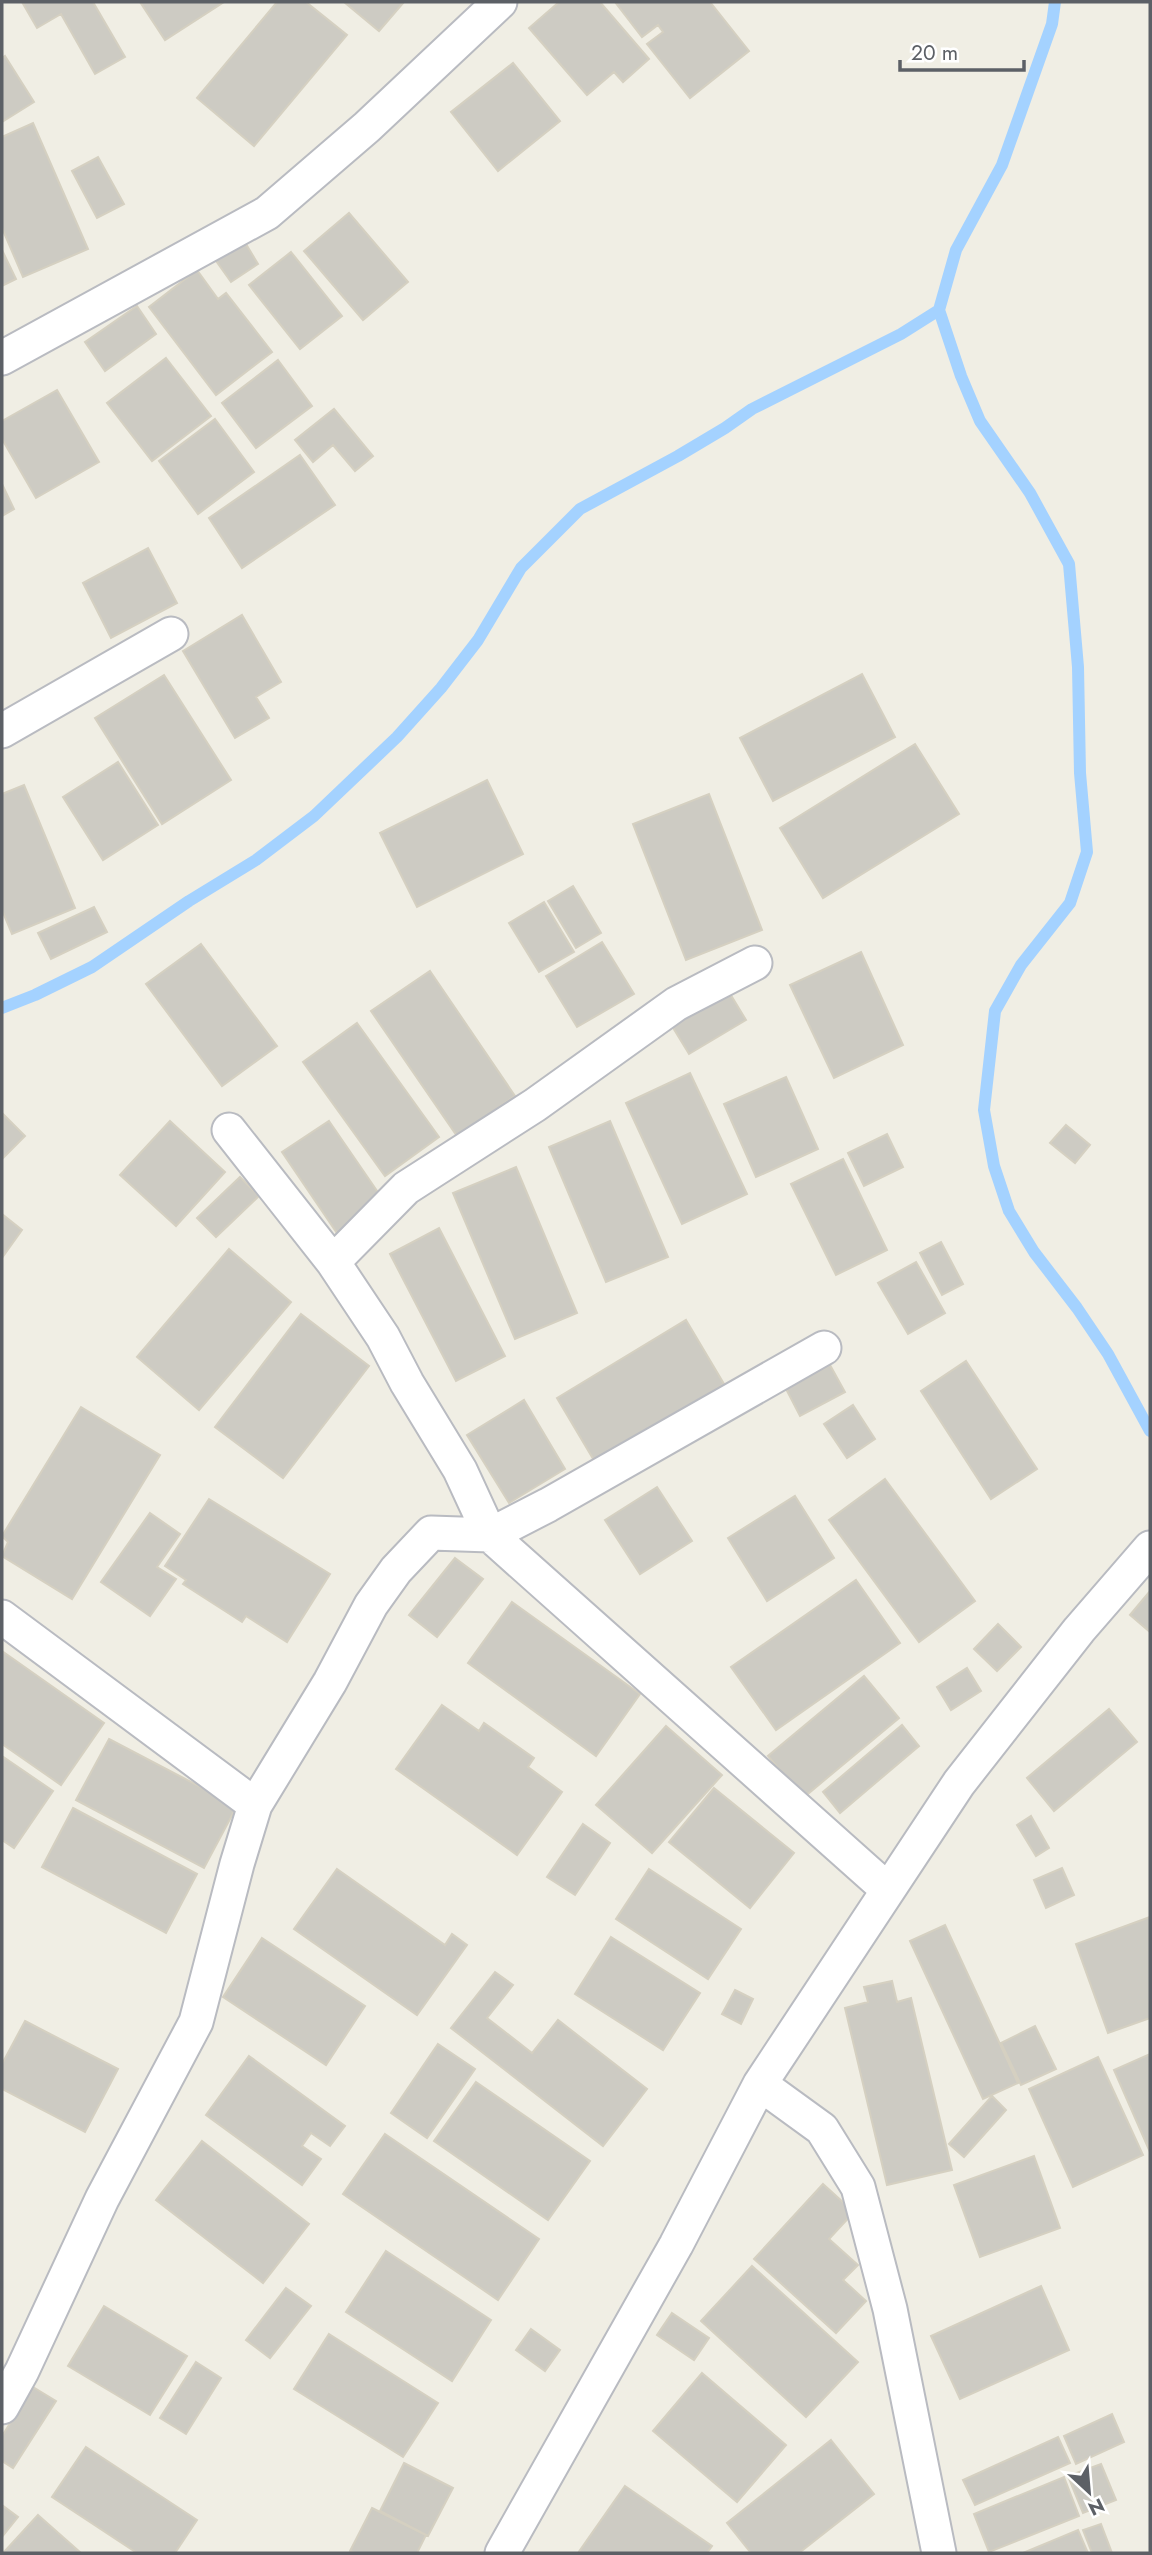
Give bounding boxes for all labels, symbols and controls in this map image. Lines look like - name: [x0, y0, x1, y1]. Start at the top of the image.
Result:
- scale bar: [900, 28, 1024, 72]
- text: 20 m: [911, 38, 958, 68]
- north arrow: [1054, 2457, 1124, 2527]
- text: N: [1084, 2491, 1109, 2522]

